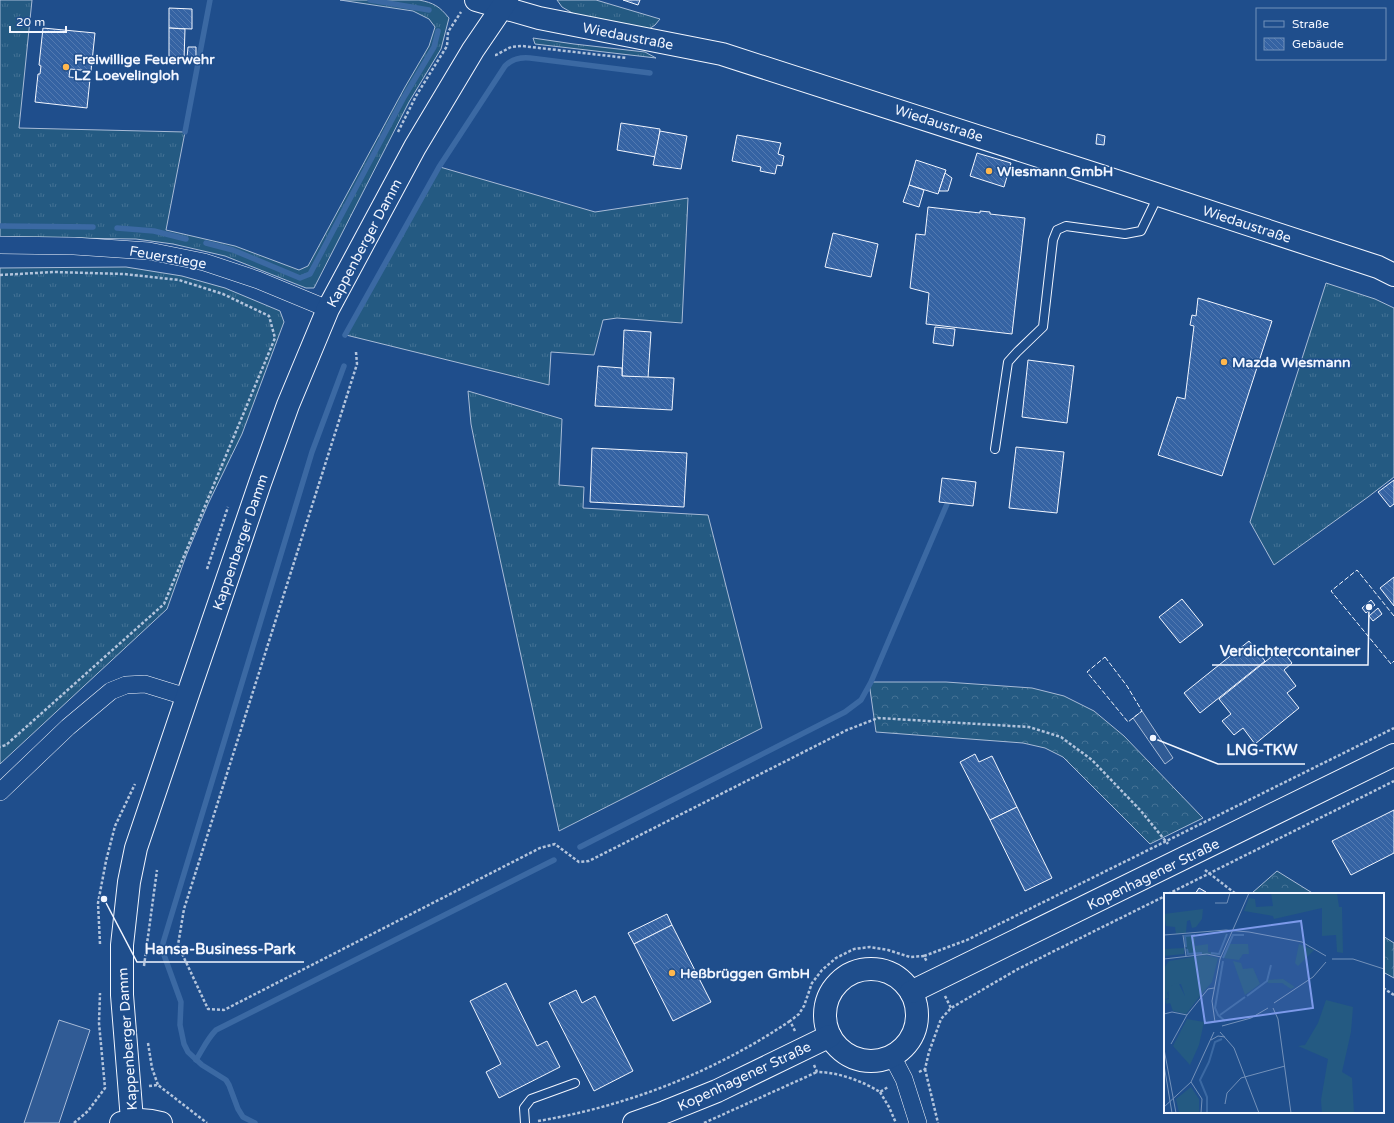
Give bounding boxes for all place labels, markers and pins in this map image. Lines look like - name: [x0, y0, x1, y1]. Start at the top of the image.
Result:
- place label: Freiwillige Feuerwehr LZ Loevelingloh: [74, 51, 215, 84]
- marker: Freiwillige Feuerwehr LZ Loevelingloh: [61, 62, 71, 72]
- place label: Wiesmann GmbH: [997, 163, 1113, 180]
- marker: Wiesmann GmbH: [984, 166, 994, 176]
- place label: Mazda Wiesmann: [1232, 354, 1351, 371]
- marker: Mazda Wiesmann: [1219, 357, 1229, 367]
- callout: Verdichtercontainer: [1212, 638, 1368, 665]
- callout: LNG-TKW: [1218, 737, 1305, 764]
- callout: Hansa-Business-Park: [137, 935, 304, 962]
- place label: Heßbrüggen GmbH: [680, 965, 810, 982]
- marker: Heßbrüggen GmbH: [667, 968, 677, 978]

